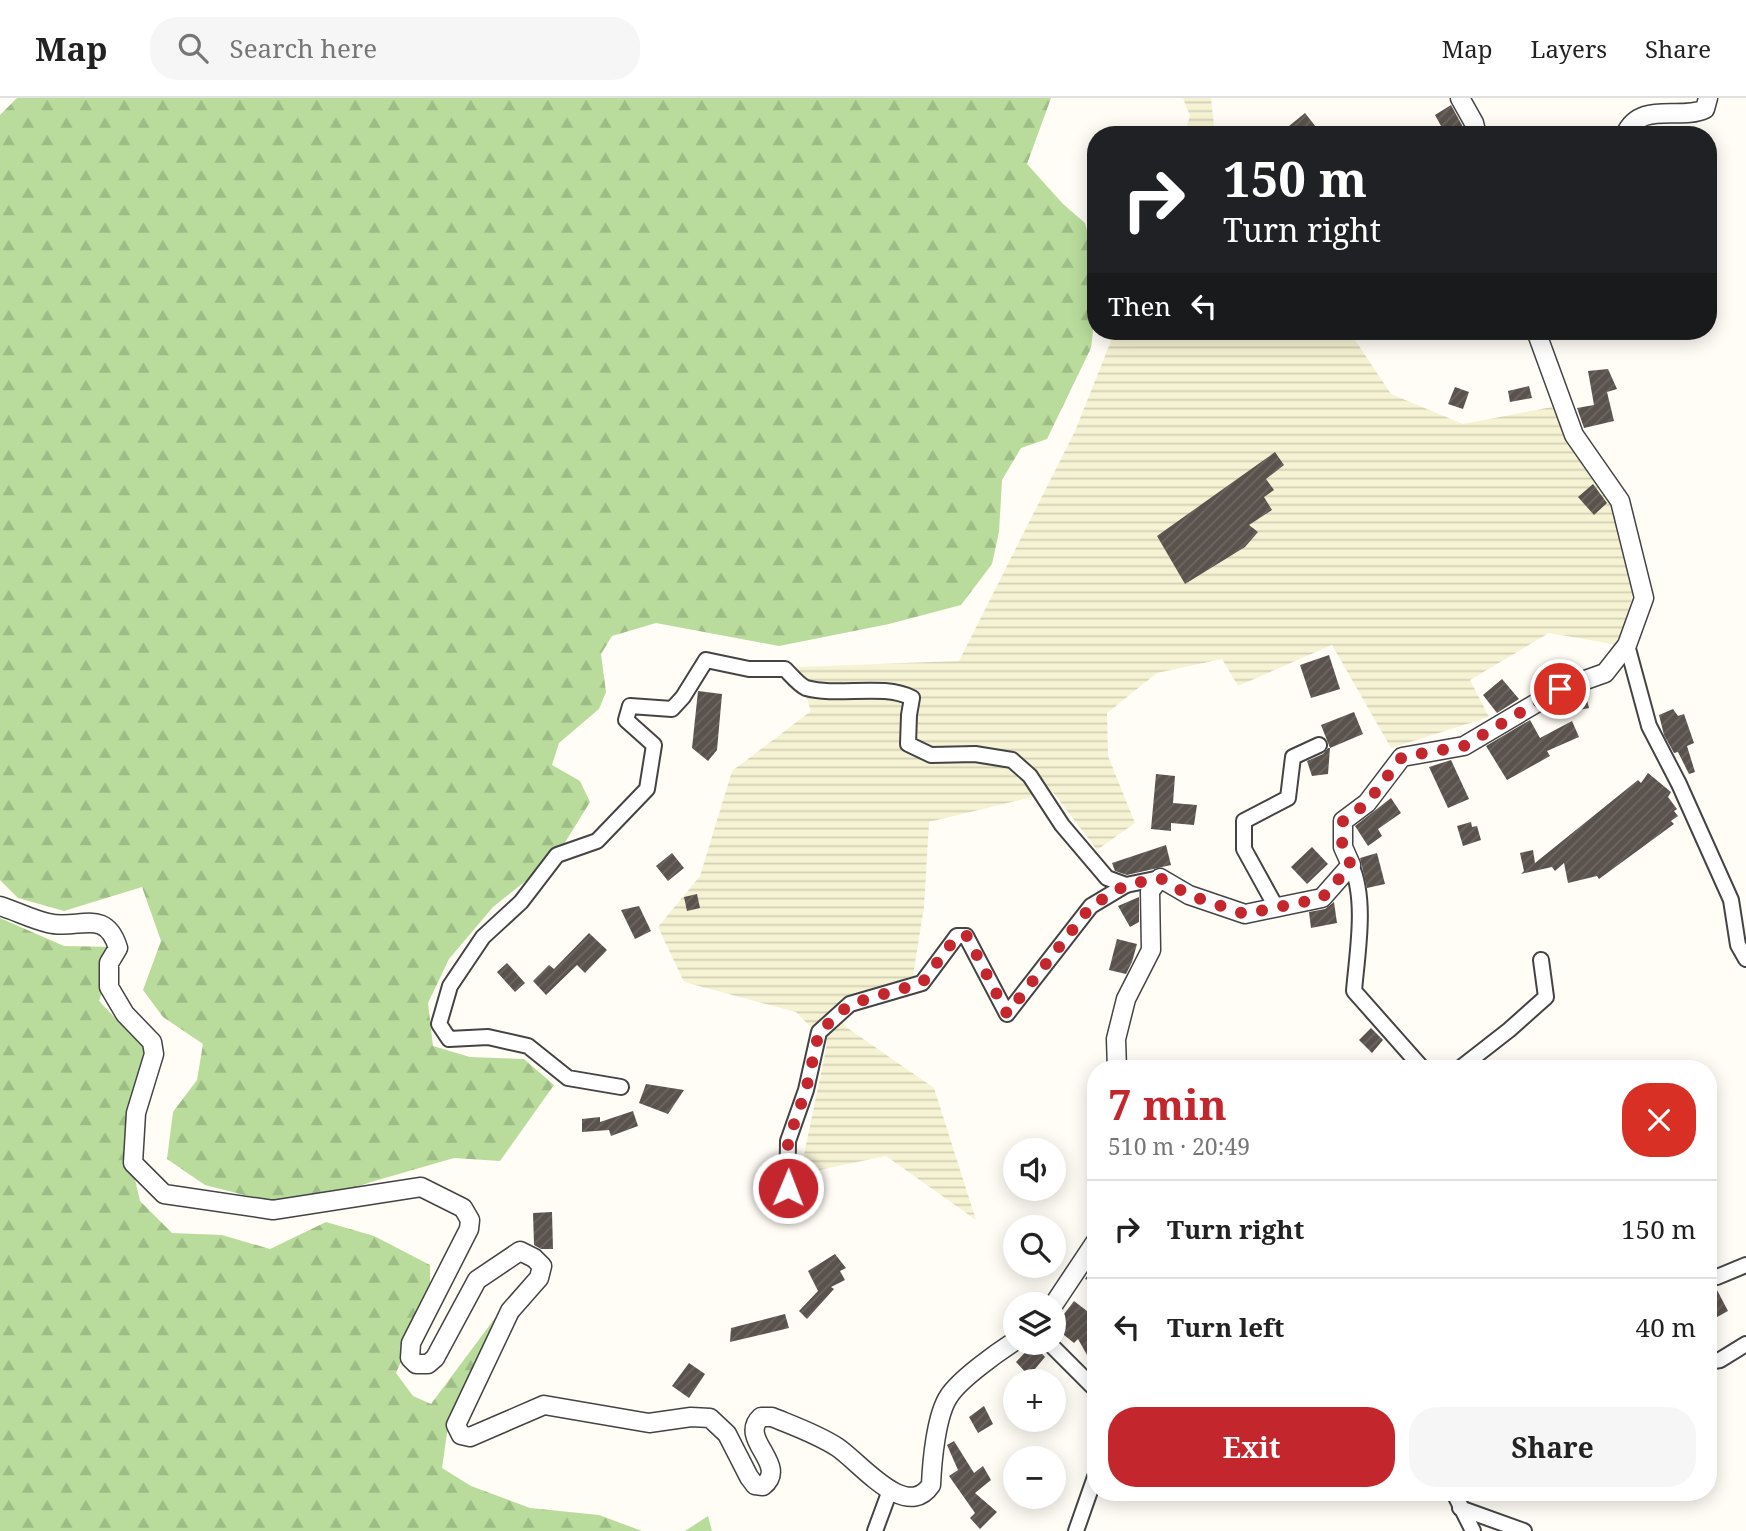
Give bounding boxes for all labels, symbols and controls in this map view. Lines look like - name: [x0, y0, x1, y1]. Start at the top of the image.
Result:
- search box: [150, 17, 640, 80]
- text: Map: [35, 26, 108, 71]
- icon: search: [174, 29, 212, 67]
- text: Search here: [230, 30, 377, 66]
- text: Map: [1442, 32, 1493, 65]
- text: Layers: [1531, 32, 1607, 65]
- text: Share: [1645, 32, 1711, 65]
- text: 150 m: [1223, 145, 1367, 211]
- icon: right: [1108, 154, 1199, 245]
- text: Turn right: [1223, 208, 1381, 251]
- icon: left: [1185, 287, 1223, 325]
- text: Then: [1108, 288, 1171, 324]
- pin: [1530, 659, 1590, 719]
- icon: arrive: [1541, 670, 1579, 708]
- text: 7 min: [1108, 1075, 1227, 1132]
- button: close: [1622, 1083, 1696, 1157]
- text: 510 m · 20:49: [1108, 1130, 1250, 1162]
- map controls: [1003, 1138, 1066, 1509]
- button: sound: [1003, 1138, 1066, 1201]
- position arrow: [751, 1151, 825, 1225]
- icon: right: [1108, 1210, 1146, 1248]
- text: Turn right: [1167, 1211, 1304, 1247]
- text: 150 m: [1621, 1211, 1696, 1247]
- button: search: [1003, 1215, 1066, 1278]
- button: layers: [1003, 1292, 1066, 1355]
- icon: left: [1108, 1308, 1146, 1346]
- text: Turn left: [1167, 1309, 1284, 1345]
- text: 40 m: [1636, 1309, 1696, 1345]
- button: +: [1003, 1369, 1066, 1432]
- button: Exit: [1108, 1407, 1395, 1487]
- button: Share: [1409, 1407, 1696, 1487]
- button: −: [1003, 1446, 1066, 1509]

